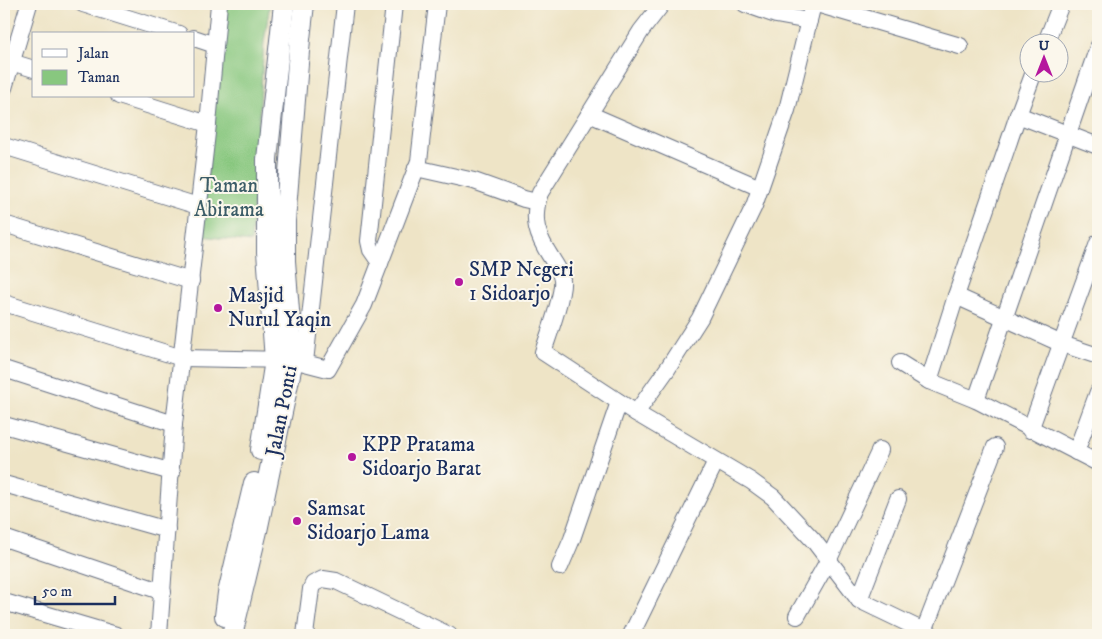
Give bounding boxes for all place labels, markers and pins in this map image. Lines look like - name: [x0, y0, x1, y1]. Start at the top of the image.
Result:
- place label: SMP Negeri 1 Sidoarjo: [469, 257, 574, 307]
- marker: SMP Negeri 1 Sidoarjo: [453, 276, 465, 288]
- place label: Masjid Nurul Yaqin: [228, 283, 331, 333]
- marker: Masjid Nurul Yaqin: [212, 302, 224, 314]
- place label: KPP Pratama Sidoarjo Barat: [362, 432, 482, 482]
- marker: KPP Pratama Sidoarjo Barat: [346, 451, 358, 463]
- place label: Samsat Sidoarjo Lama: [307, 496, 429, 546]
- marker: Samsat Sidoarjo Lama: [291, 515, 303, 527]

